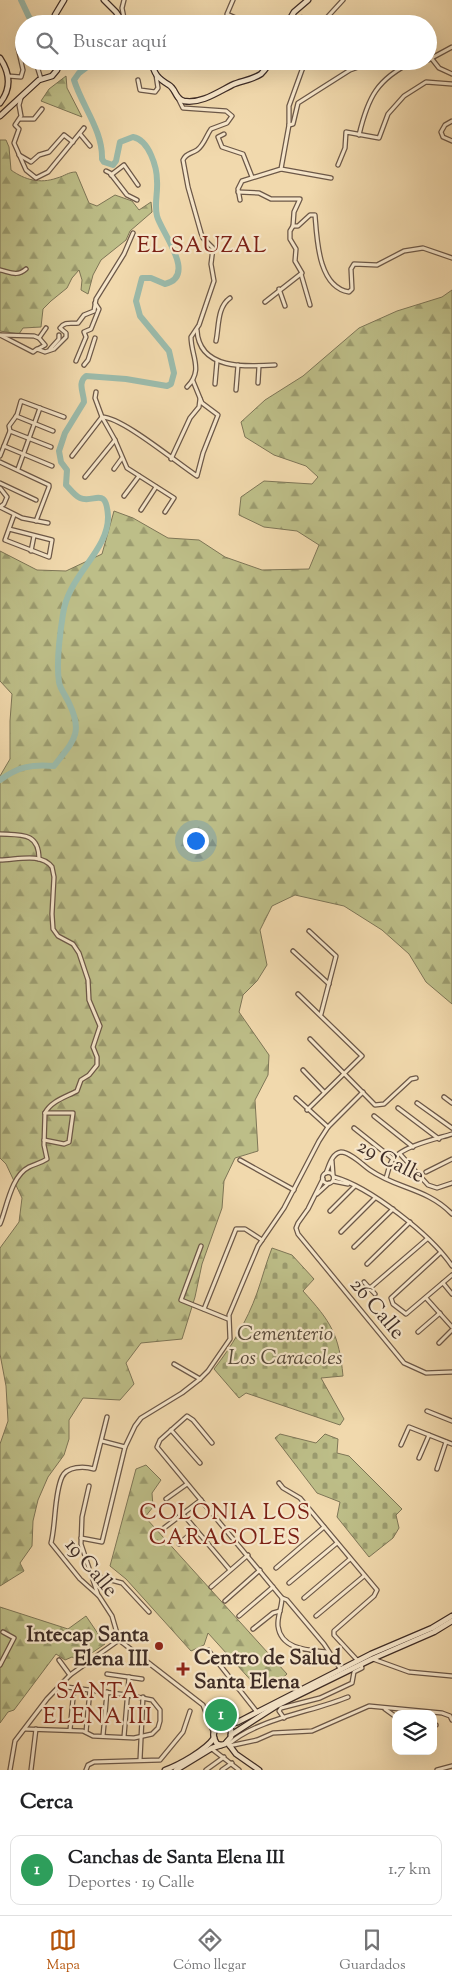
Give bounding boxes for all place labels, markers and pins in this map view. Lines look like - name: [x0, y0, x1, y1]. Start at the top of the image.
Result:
- place label: Intecap Santa Elena III: [27, 1621, 149, 1675]
- marker: Intecap Santa Elena III: [153, 1640, 165, 1652]
- place label: Centro de Salud Santa Elena: [194, 1644, 341, 1698]
- marker: Centro de Salud Santa Elena: [176, 1662, 190, 1676]
- pin: 1: [205, 1696, 237, 1734]

